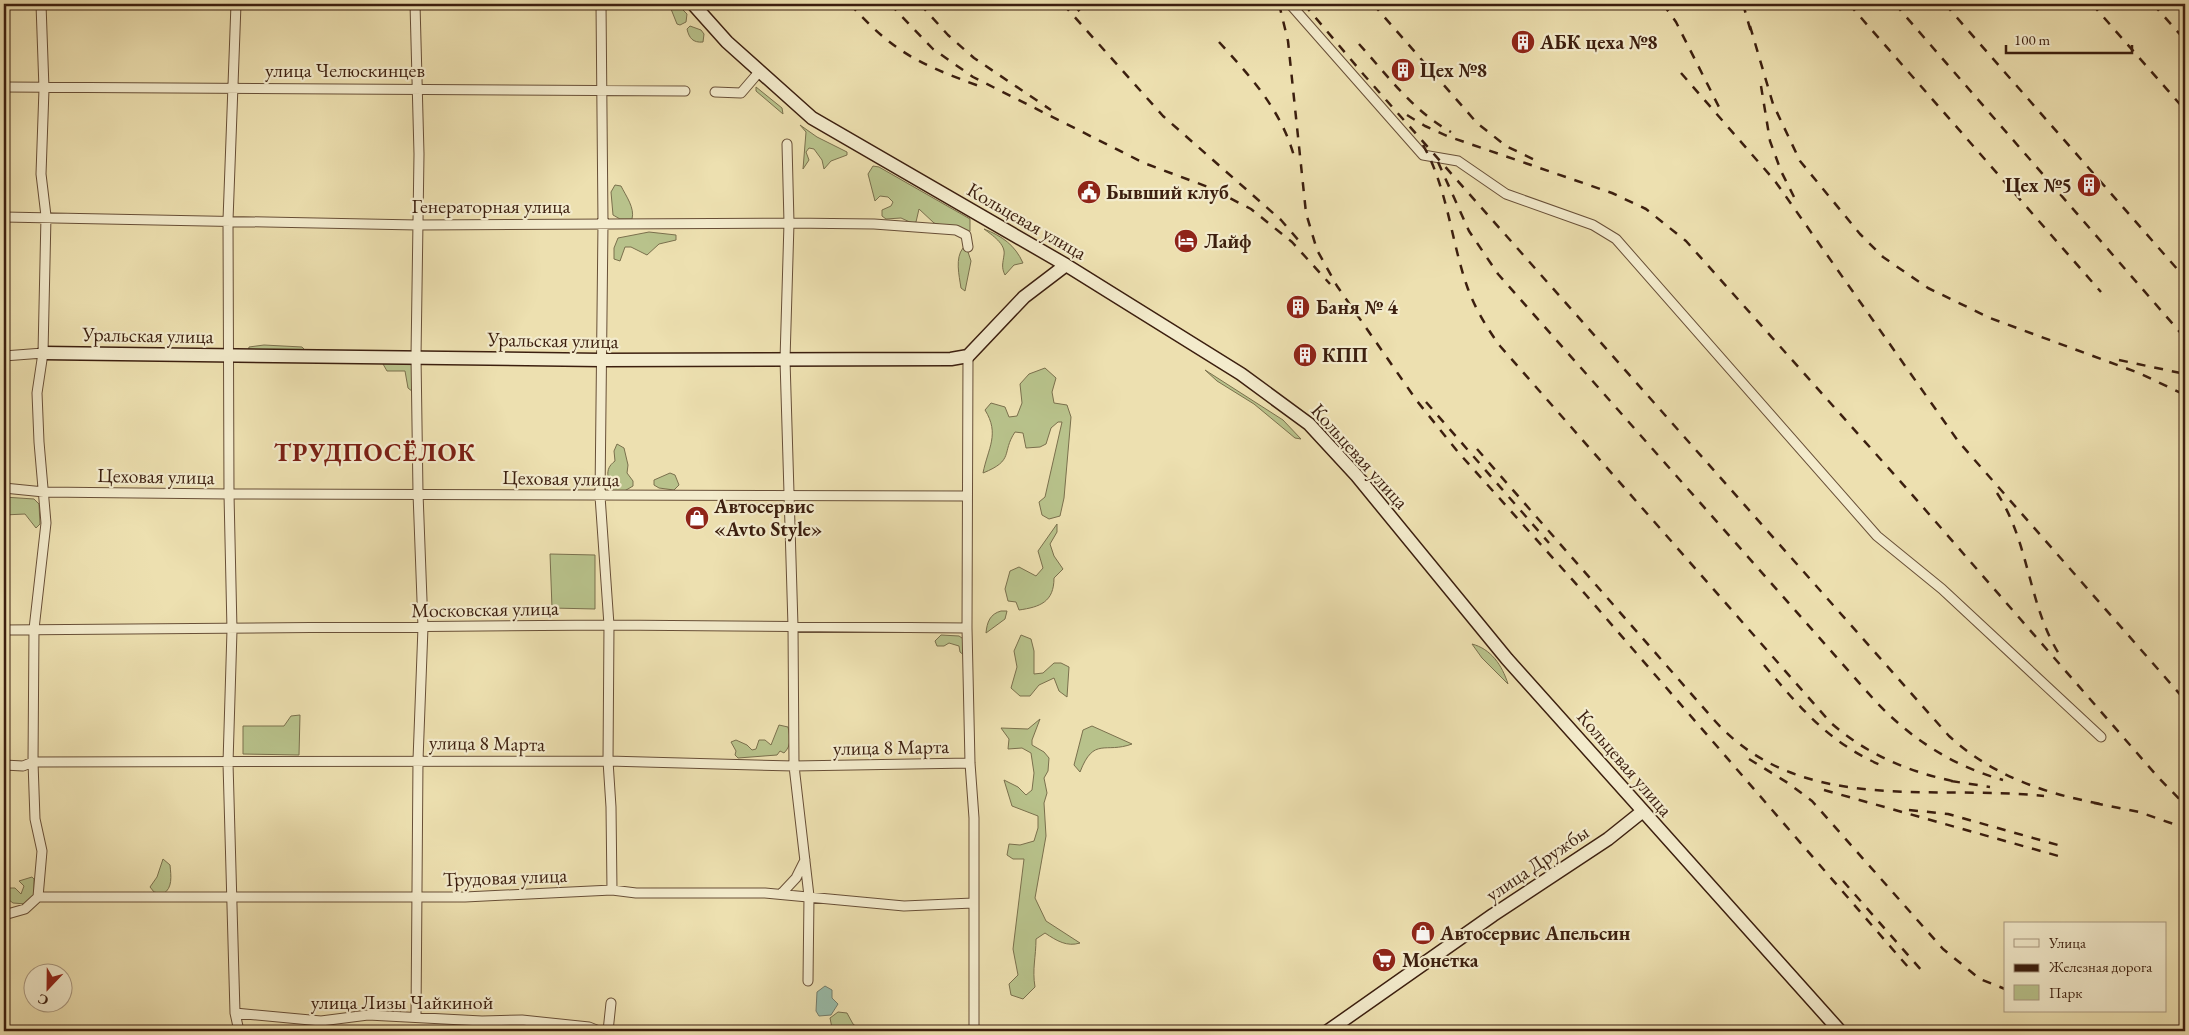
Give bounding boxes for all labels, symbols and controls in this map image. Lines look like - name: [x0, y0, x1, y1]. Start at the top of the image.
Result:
- scale bar: [2006, 22, 2133, 54]
- building icon: АБК цеха №8: [1510, 29, 1536, 55]
- place label: АБК цеха №8: [1539, 29, 1657, 55]
- text: 100 m: [2014, 30, 2051, 49]
- street label: улица Челюскинцев: [265, 57, 425, 83]
- building icon: Цех №8: [1390, 57, 1416, 83]
- place label: Цех №8: [1420, 57, 1487, 83]
- place label: Цех №5: [2005, 172, 2072, 198]
- building icon: Цех №5: [2076, 172, 2102, 198]
- street label: Кольцевая улица: [963, 176, 1091, 266]
- public building icon: Бывший клуб: [1076, 179, 1102, 205]
- place label: Бывший клуб: [1106, 179, 1229, 205]
- street label: Генераторная улица: [411, 193, 571, 219]
- hotel icon: Лайф: [1173, 228, 1199, 254]
- place label: Лайф: [1204, 228, 1251, 254]
- building icon: Баня № 4: [1285, 294, 1311, 320]
- place label: Баня № 4: [1316, 294, 1398, 320]
- street label: Уральская улица: [81, 321, 214, 349]
- street label: Уральская улица: [486, 326, 619, 354]
- building icon: КПП: [1292, 342, 1318, 368]
- place label: КПП: [1322, 342, 1368, 368]
- street label: Кольцевая улица: [1306, 398, 1414, 514]
- district label: ТРУДПОСЁЛОК: [274, 436, 476, 468]
- street label: Цеховая улица: [97, 462, 215, 490]
- street label: Цеховая улица: [502, 464, 620, 492]
- place label: Автосервис «Avto Style»: [713, 493, 823, 542]
- shop icon: Автосервис «Avto Style»: [684, 505, 710, 531]
- street label: Московская улица: [411, 595, 559, 623]
- street label: Кольцевая улица: [1571, 704, 1679, 822]
- street label: улица 8 Марта: [429, 729, 545, 757]
- street label: улица 8 Марта: [833, 733, 949, 761]
- street label: улица Дружбы: [1480, 819, 1594, 907]
- street label: Трудовая улица: [442, 862, 568, 892]
- shop icon: Автосервис Апельсин: [1410, 920, 1436, 946]
- place label: Автосервис Апельсин: [1439, 920, 1631, 946]
- legend: [2004, 922, 2166, 1012]
- text: Улица: [2048, 933, 2086, 952]
- supermarket icon: Монетка: [1371, 947, 1397, 973]
- place label: Монетка: [1402, 947, 1479, 973]
- text: Железная дорога: [2048, 957, 2152, 976]
- north arrow: [22, 962, 72, 1012]
- text: Парк: [2049, 983, 2082, 1002]
- street label: улица Лизы Чайкиной: [311, 989, 494, 1015]
- text: С: [35, 990, 51, 1010]

